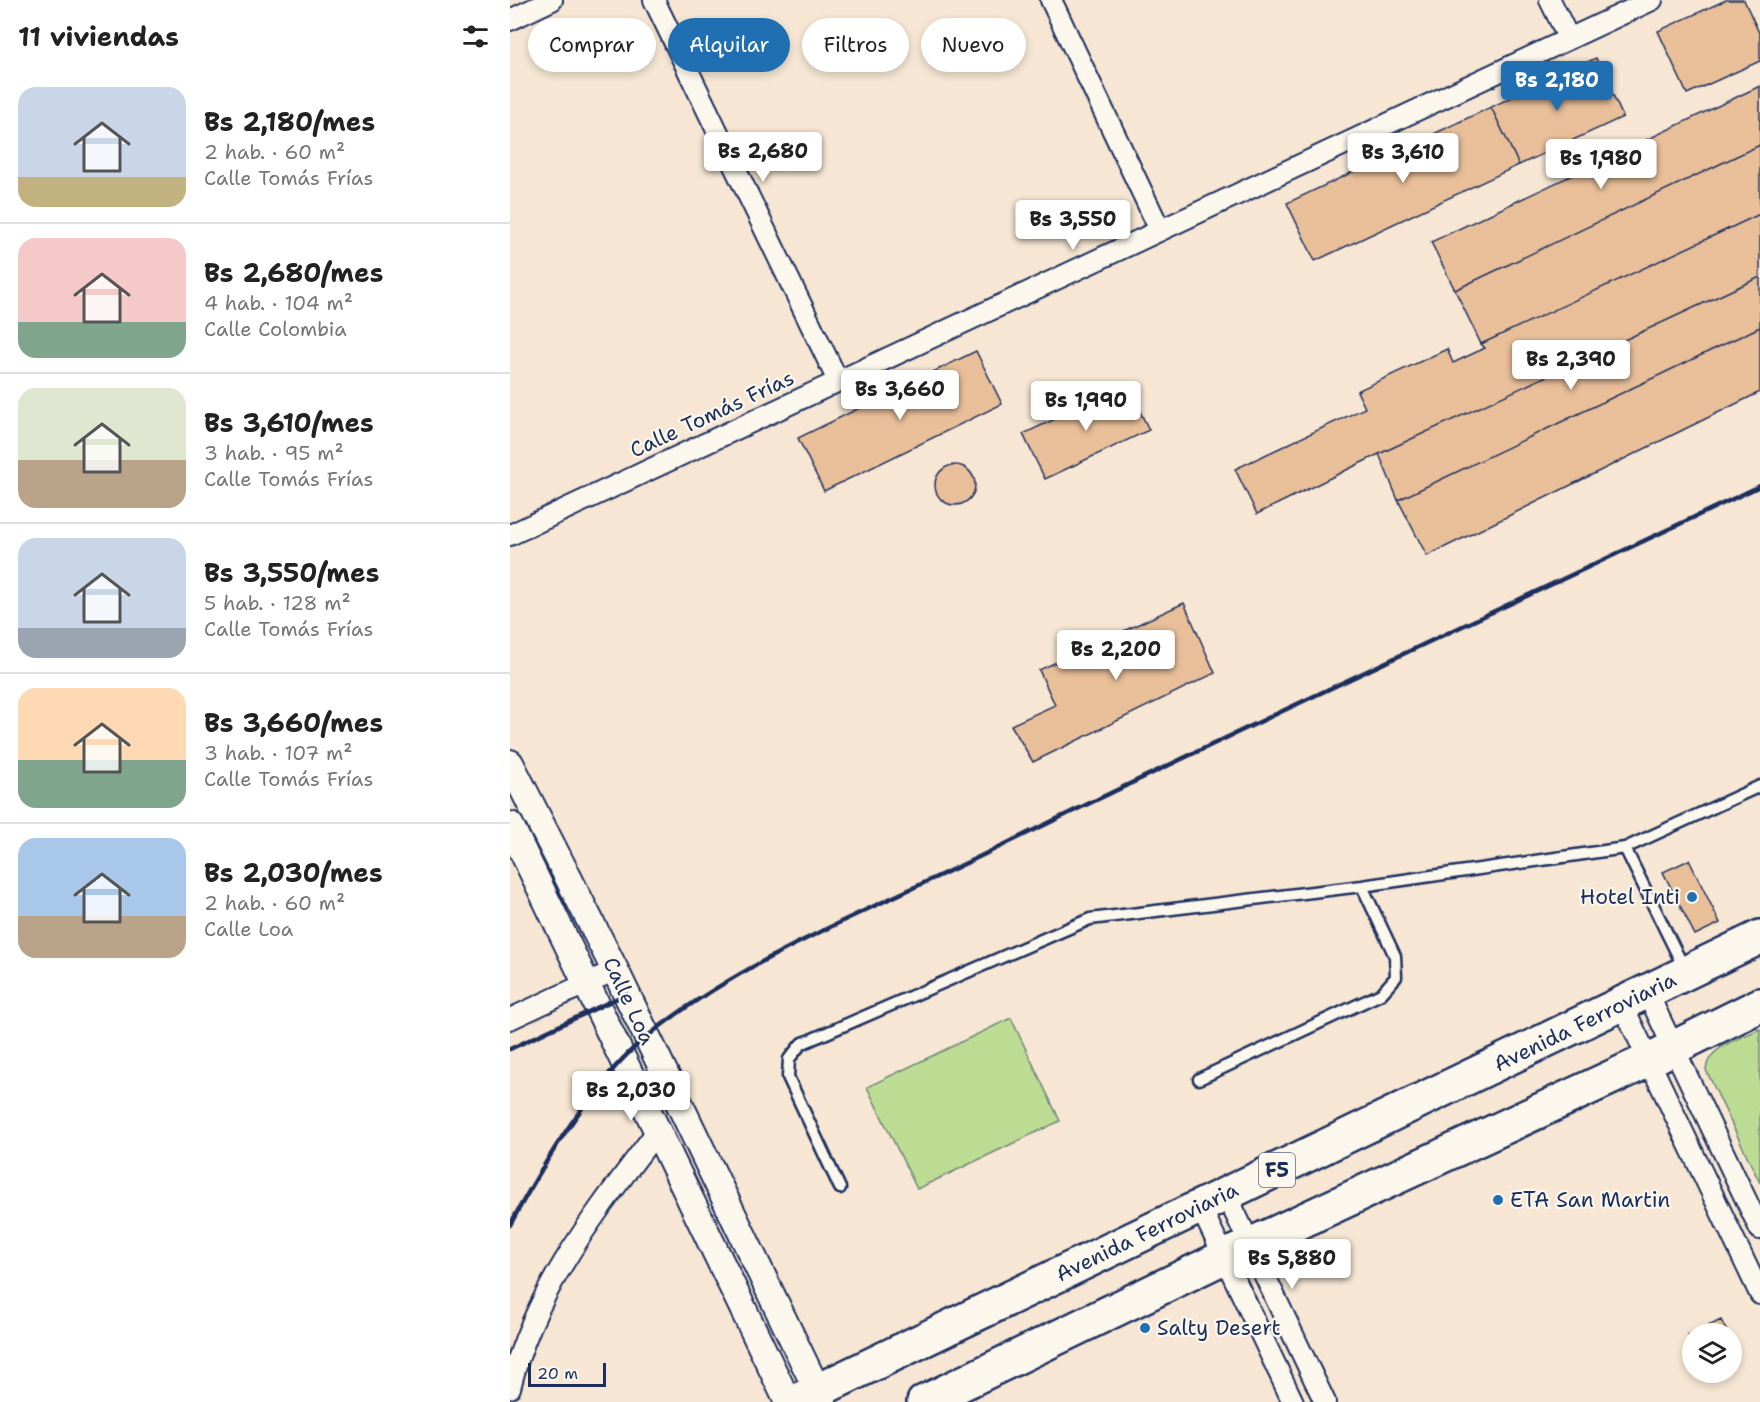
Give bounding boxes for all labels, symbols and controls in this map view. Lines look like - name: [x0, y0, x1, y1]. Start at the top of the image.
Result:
- chip: Comprar: [528, 18, 656, 72]
- chip: Alquilar: [668, 18, 790, 72]
- chip: Filtros: [802, 18, 909, 72]
- chip: Nuevo: [921, 18, 1026, 72]
- text: 11 viviendas: [18, 19, 179, 54]
- icon: filters: [459, 20, 492, 53]
- pin: Bs 2,180: [1495, 61, 1619, 112]
- text: Bs 2,180: [1515, 67, 1599, 93]
- text: Bs 2,180/mes: [204, 104, 375, 139]
- icon: home: [66, 111, 138, 183]
- pin: Bs 2,680: [701, 132, 825, 183]
- pin: Bs 3,610: [1341, 133, 1465, 184]
- text: Bs 2,680: [718, 138, 808, 164]
- text: 2 hab. · 60 m²: [204, 139, 345, 165]
- text: Bs 3,610: [1362, 139, 1444, 165]
- pin: Bs 1,980: [1539, 139, 1663, 190]
- text: Bs 1,980: [1560, 145, 1642, 171]
- text: Calle Tomás Frías: [204, 165, 373, 191]
- pin: Bs 3,550: [1011, 200, 1135, 251]
- text: Bs 3,550: [1029, 206, 1117, 232]
- text: Bs 2,680/mes: [204, 255, 383, 290]
- icon: home: [66, 262, 138, 334]
- text: 4 hab. · 104 m²: [204, 290, 353, 316]
- text: Calle Colombia: [204, 316, 347, 342]
- pin: Bs 2,390: [1509, 340, 1633, 391]
- text: Bs 2,390: [1526, 346, 1616, 372]
- street label: Calle Tomás Frías: [625, 364, 799, 464]
- pin: Bs 3,660: [838, 370, 962, 421]
- text: Bs 3,660: [855, 376, 945, 402]
- pin: Bs 1,990: [1024, 381, 1148, 432]
- text: Bs 1,990: [1045, 387, 1127, 413]
- text: Bs 3,610/mes: [204, 405, 374, 440]
- icon: home: [66, 412, 138, 484]
- text: 3 hab. · 95 m²: [204, 440, 344, 466]
- text: Calle Tomás Frías: [204, 466, 373, 492]
- text: Bs 3,550/mes: [204, 555, 379, 590]
- icon: home: [66, 562, 138, 634]
- text: 5 hab. · 128 m²: [204, 590, 351, 616]
- text: Calle Tomás Frías: [204, 616, 373, 642]
- pin: Bs 2,200: [1054, 630, 1178, 681]
- text: Bs 2,200: [1071, 636, 1161, 662]
- text: Bs 3,660/mes: [204, 705, 383, 740]
- icon: home: [66, 712, 138, 784]
- text: 3 hab. · 107 m²: [204, 740, 353, 766]
- text: Calle Tomás Frías: [204, 766, 373, 792]
- text: Bs 2,030/mes: [204, 855, 383, 890]
- icon: home: [66, 862, 138, 934]
- place label: Hotel Inti: [1580, 883, 1680, 911]
- text: 2 hab. · 60 m²: [204, 890, 345, 916]
- marker: Hotel Inti: [1685, 890, 1699, 904]
- text: Calle Loa: [204, 916, 293, 942]
- street label: Calle Loa: [597, 953, 661, 1049]
- street label: Avenida Ferroviaria: [1489, 966, 1681, 1078]
- pin: Bs 2,030: [569, 1071, 693, 1122]
- text: Bs 2,030: [586, 1077, 676, 1103]
- road number: F5: [1259, 1153, 1295, 1187]
- street label: Avenida Ferroviaria: [1051, 1176, 1243, 1288]
- place label: ETA San Martin: [1510, 1186, 1670, 1214]
- marker: ETA San Martin: [1491, 1193, 1505, 1207]
- pin: Bs 5,880: [1230, 1239, 1354, 1290]
- text: Bs 5,880: [1248, 1245, 1336, 1271]
- place label: Salty Desert: [1157, 1314, 1281, 1342]
- marker: Salty Desert: [1138, 1321, 1152, 1335]
- map controls: [1682, 1323, 1742, 1383]
- button: layers: [1682, 1323, 1742, 1383]
- scale bar: [528, 1360, 606, 1388]
- text: 20 m: [537, 1363, 578, 1384]

